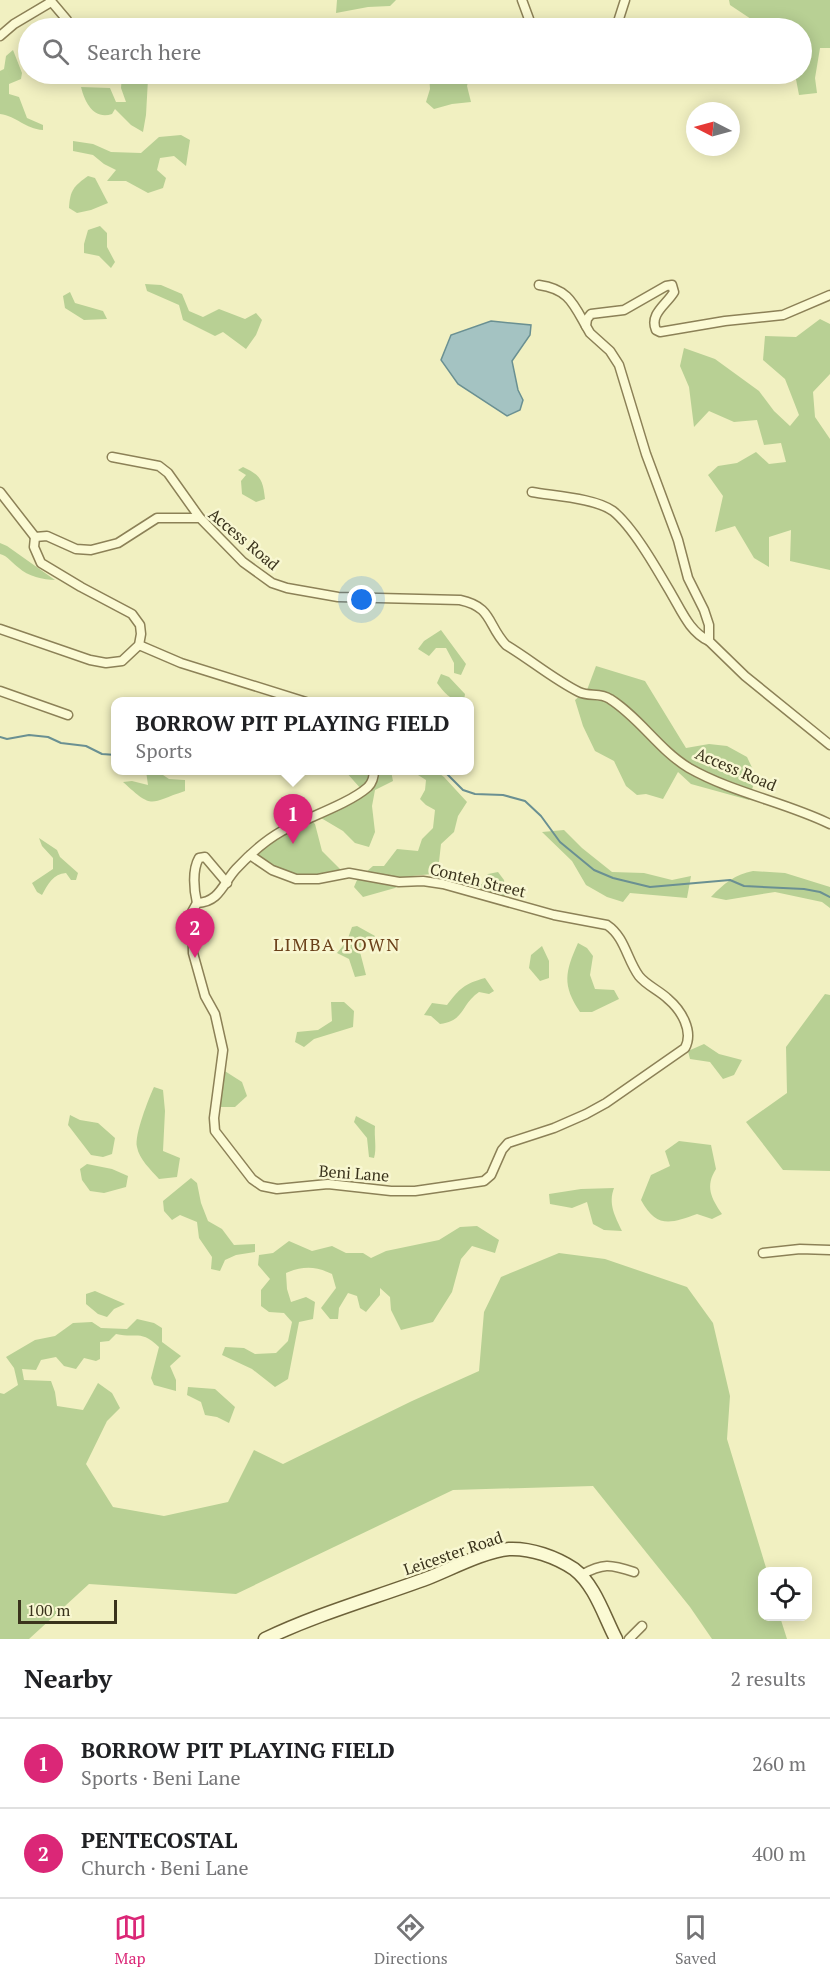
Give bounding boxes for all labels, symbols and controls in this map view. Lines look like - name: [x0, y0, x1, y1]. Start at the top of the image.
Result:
- search box: [18, 18, 812, 84]
- icon: search: [39, 35, 72, 68]
- text: Search here: [87, 37, 201, 66]
- north arrow: [686, 102, 740, 156]
- street label: Access Road: [204, 503, 284, 575]
- your location: [347, 585, 376, 614]
- popup: [111, 697, 474, 775]
- text: BORROW PIT PLAYING FIELD: [136, 708, 449, 737]
- text: Sports: [136, 737, 192, 764]
- street label: Access Road: [692, 742, 780, 796]
- pin: 1: [274, 794, 312, 844]
- street label: Conteh Street: [428, 857, 528, 903]
- pin: 2: [176, 908, 214, 958]
- district label: LIMBA TOWN: [273, 932, 401, 956]
- street label: Beni Lane: [318, 1160, 390, 1186]
- street label: Leicester Road: [400, 1526, 506, 1580]
- map controls: [758, 1567, 812, 1621]
- button: locate: [758, 1567, 812, 1621]
- scale bar: [18, 1597, 117, 1624]
- text: 100 m: [27, 1599, 70, 1621]
- text: Nearby: [24, 1661, 112, 1695]
- text: 2 results: [731, 1665, 806, 1692]
- text: BORROW PIT PLAYING FIELD: [81, 1735, 395, 1764]
- text: 1: [38, 1750, 49, 1777]
- text: 260 m: [752, 1750, 806, 1777]
- text: Sports · Beni Lane: [81, 1764, 241, 1791]
- text: PENTECOSTAL: [81, 1825, 237, 1854]
- text: 2: [38, 1840, 49, 1867]
- text: 400 m: [752, 1840, 806, 1867]
- text: Church · Beni Lane: [81, 1854, 249, 1881]
- tab: Map: [114, 1911, 147, 1969]
- tab: Directions: [374, 1911, 448, 1969]
- tab: Saved: [675, 1911, 716, 1969]

